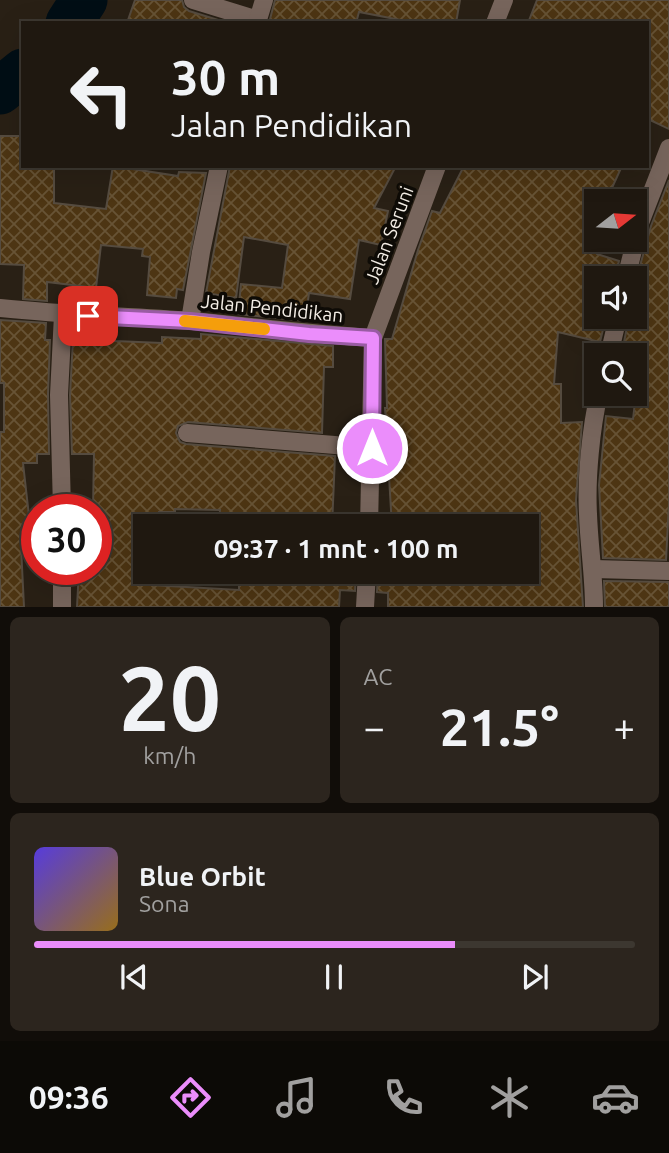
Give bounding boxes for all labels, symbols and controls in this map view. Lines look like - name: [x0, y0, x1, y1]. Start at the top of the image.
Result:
- icon: left: [56, 49, 147, 140]
- text: 30 m: [171, 49, 280, 104]
- text: Jalan Pendidikan: [171, 107, 412, 143]
- street label: Jalan Seruni: [360, 183, 418, 287]
- north arrow: [584, 189, 648, 252]
- map controls: [584, 189, 647, 406]
- button: sound: [584, 266, 647, 329]
- pin: [58, 286, 118, 346]
- street label: Jalan Pendidikan: [200, 290, 344, 326]
- icon: arrive: [69, 297, 107, 335]
- button: search: [584, 343, 647, 406]
- position arrow: [335, 411, 409, 485]
- speed limit sign: 30: [21, 494, 112, 585]
- text: 09:37 · 1 mnt · 100 m: [214, 534, 458, 563]
- text: 20: [118, 646, 221, 748]
- text: AC: [364, 664, 392, 689]
- text: 21.5°: [440, 698, 559, 756]
- text: −: [364, 706, 385, 748]
- text: +: [614, 706, 635, 748]
- text: km/h: [143, 743, 196, 768]
- text: Blue Orbit: [139, 862, 266, 891]
- text: Sona: [139, 891, 189, 916]
- icon: previous: [115, 958, 153, 996]
- icon: pause: [315, 958, 353, 996]
- icon: next: [516, 958, 554, 996]
- icon: directions: [166, 1073, 215, 1122]
- icon: music: [272, 1073, 321, 1122]
- icon: phone: [379, 1073, 428, 1122]
- icon: climate: [485, 1073, 534, 1122]
- icon: car: [591, 1073, 640, 1122]
- text: 09:36: [29, 1079, 109, 1115]

